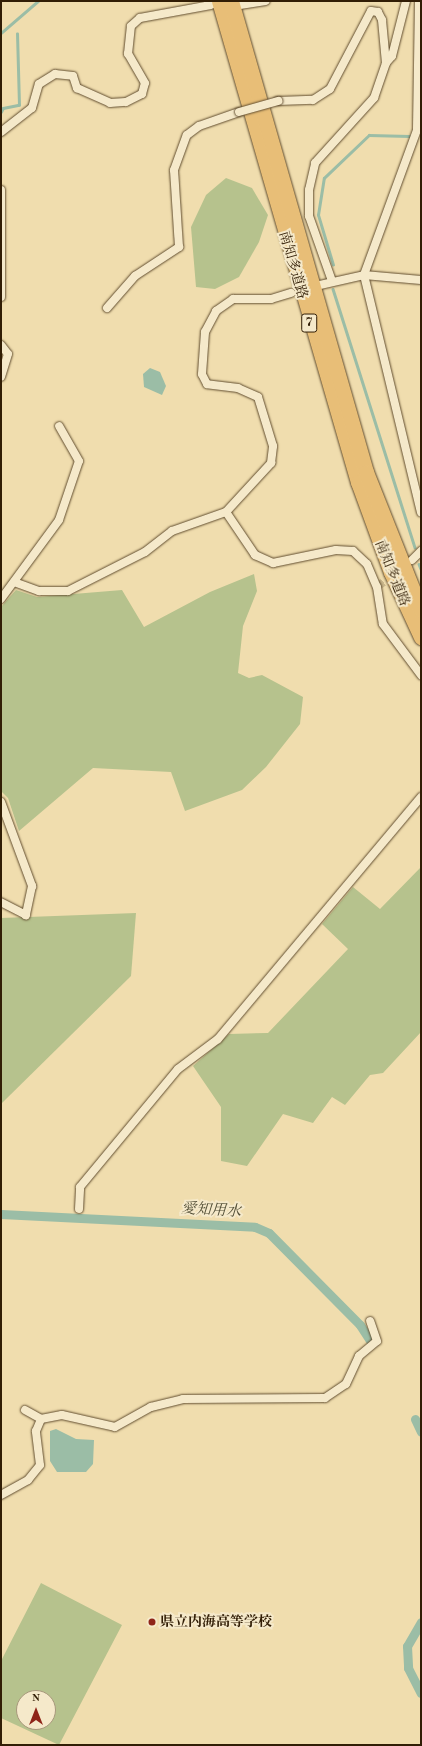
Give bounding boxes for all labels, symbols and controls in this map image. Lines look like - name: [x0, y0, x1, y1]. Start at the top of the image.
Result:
- street label: 南知多道路: [275, 229, 311, 301]
- road number: 7: [301, 312, 317, 334]
- street label: 南知多道路: [371, 537, 413, 609]
- water label: 愛知用水: [181, 1200, 241, 1222]
- place label: 県立内海高等学校: [160, 1614, 272, 1630]
- marker: 県立内海高等学校: [147, 1617, 157, 1627]
- north arrow: [16, 1690, 56, 1730]
- text: N: [32, 1693, 40, 1704]

